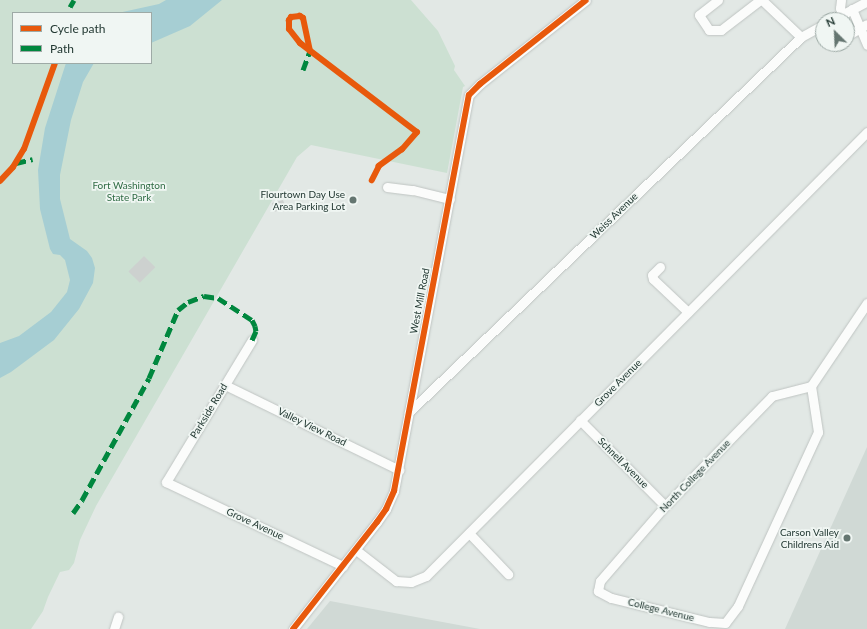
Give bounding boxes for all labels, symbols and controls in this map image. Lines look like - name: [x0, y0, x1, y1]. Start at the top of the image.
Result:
- legend: [12, 12, 152, 64]
- north arrow: [815, 12, 855, 52]
- text: N: [824, 14, 837, 29]
- text: Cycle path: [50, 21, 105, 36]
- text: Path: [50, 41, 74, 56]
- park label: Fort Washington State Park: [92, 179, 166, 202]
- place label: Flourtown Day Use Area Parking Lot: [260, 188, 345, 212]
- street label: Weiss Avenue: [588, 190, 640, 242]
- marker: Flourtown Day Use Area Parking Lot: [348, 195, 358, 205]
- street label: West Mill Road: [408, 267, 432, 335]
- street label: Grove Avenue: [592, 357, 644, 409]
- street label: Parkside Road: [188, 381, 230, 441]
- street label: Valley View Road: [275, 405, 349, 449]
- street label: Schnell Avenue: [595, 435, 651, 491]
- street label: North College Avenue: [657, 437, 733, 515]
- street label: Grove Avenue: [224, 505, 286, 543]
- place label: Carson Valley Childrens Aid: [780, 526, 839, 550]
- marker: Carson Valley Childrens Aid: [842, 533, 852, 543]
- street label: College Avenue: [626, 596, 696, 624]

